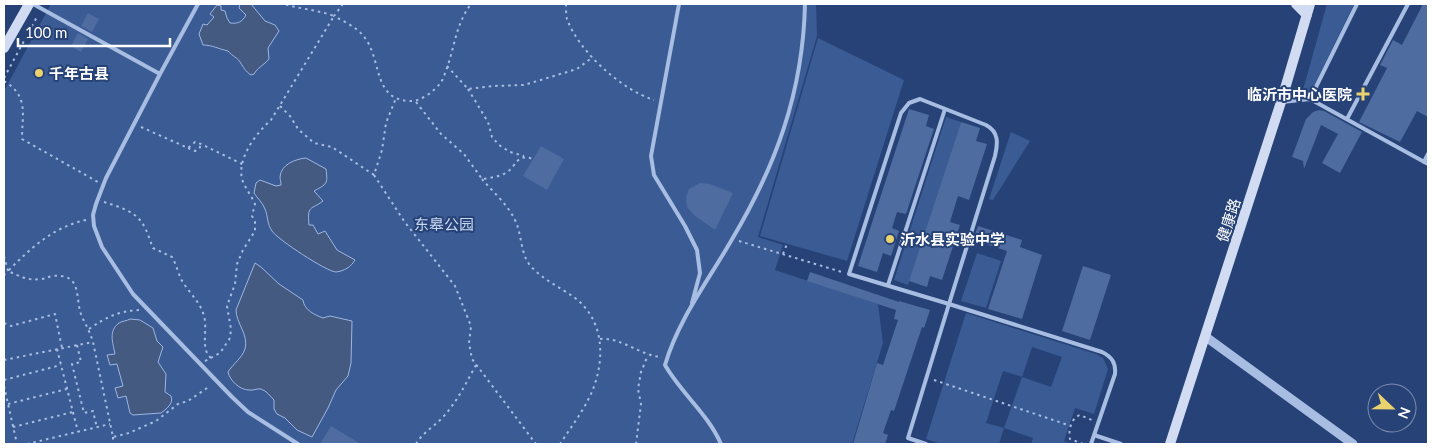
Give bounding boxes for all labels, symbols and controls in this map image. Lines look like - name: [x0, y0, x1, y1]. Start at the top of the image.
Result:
- scale bar: [18, 15, 170, 47]
- text: 100 m: [25, 23, 67, 41]
- place label: 千年古县: [49, 64, 109, 82]
- marker: 千年古县: [33, 67, 45, 79]
- place label: 临沂市中心医院: [1247, 85, 1352, 103]
- marker: 临沂市中心医院: [1356, 87, 1370, 101]
- street label: 健康路: [1212, 196, 1244, 244]
- park label: 东皋公园: [414, 215, 474, 233]
- place label: 沂水县实验中学: [900, 230, 1005, 248]
- marker: 沂水县实验中学: [884, 233, 896, 245]
- north arrow: [1367, 383, 1417, 433]
- text: N: [1395, 405, 1414, 421]

